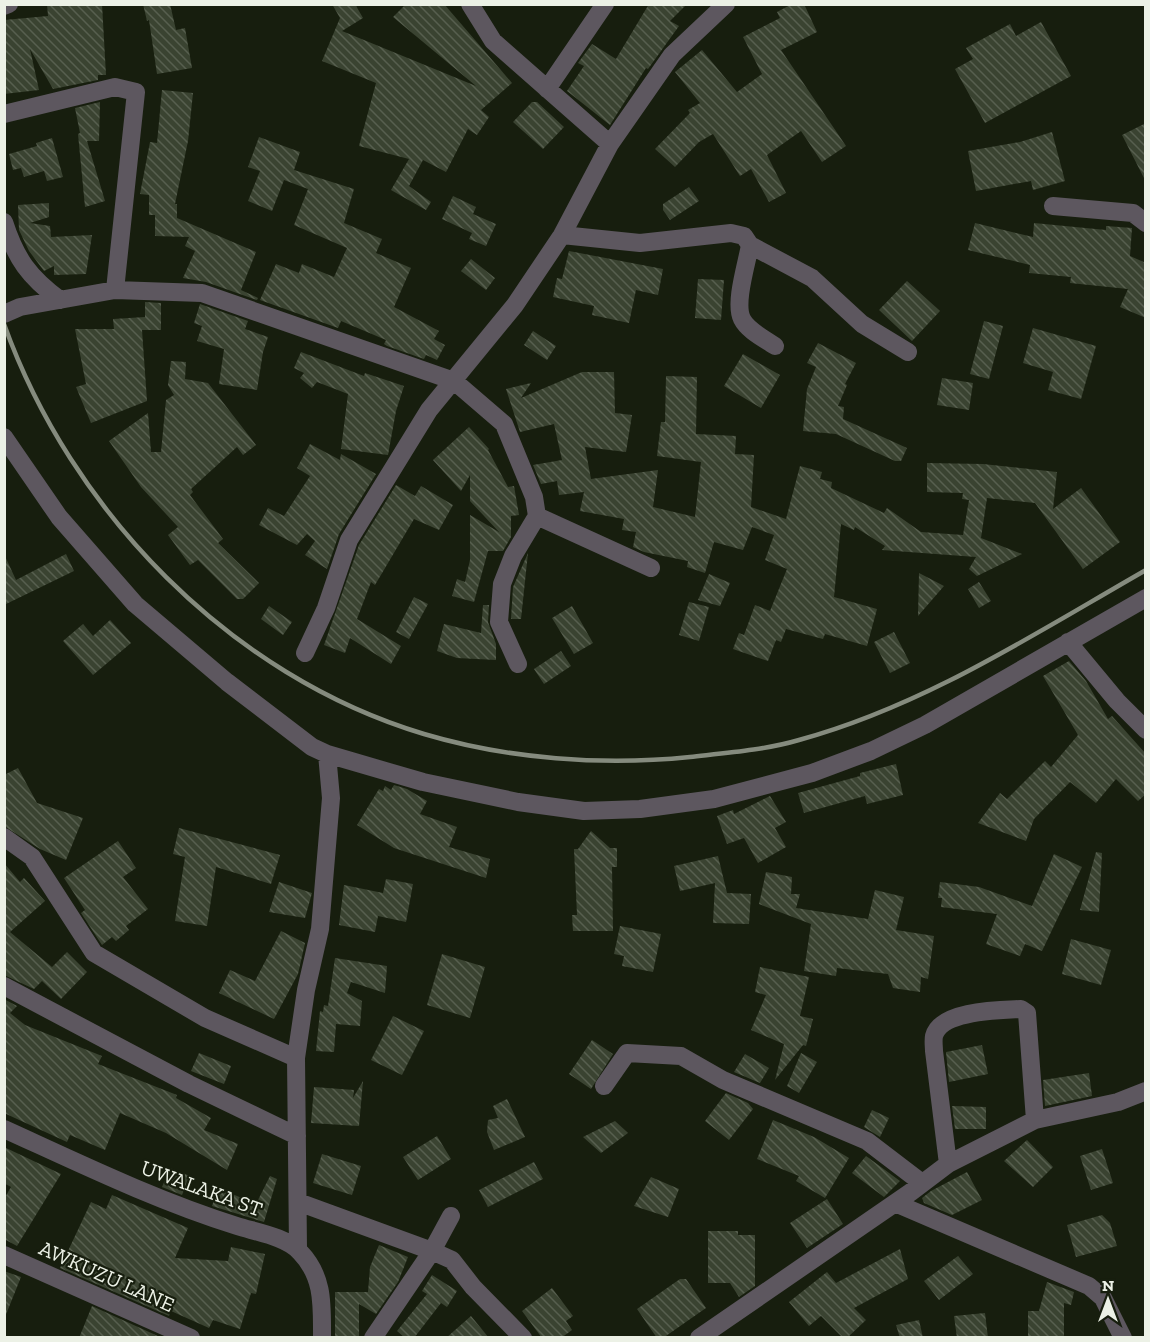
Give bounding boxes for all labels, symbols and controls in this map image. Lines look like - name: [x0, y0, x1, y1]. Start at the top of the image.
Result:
- street label: UWALAKA ST: [138, 1154, 266, 1222]
- street label: AWKUZU LANE: [35, 1235, 179, 1317]
- north arrow: [1078, 1270, 1138, 1330]
- text: N: [1102, 1276, 1114, 1295]

